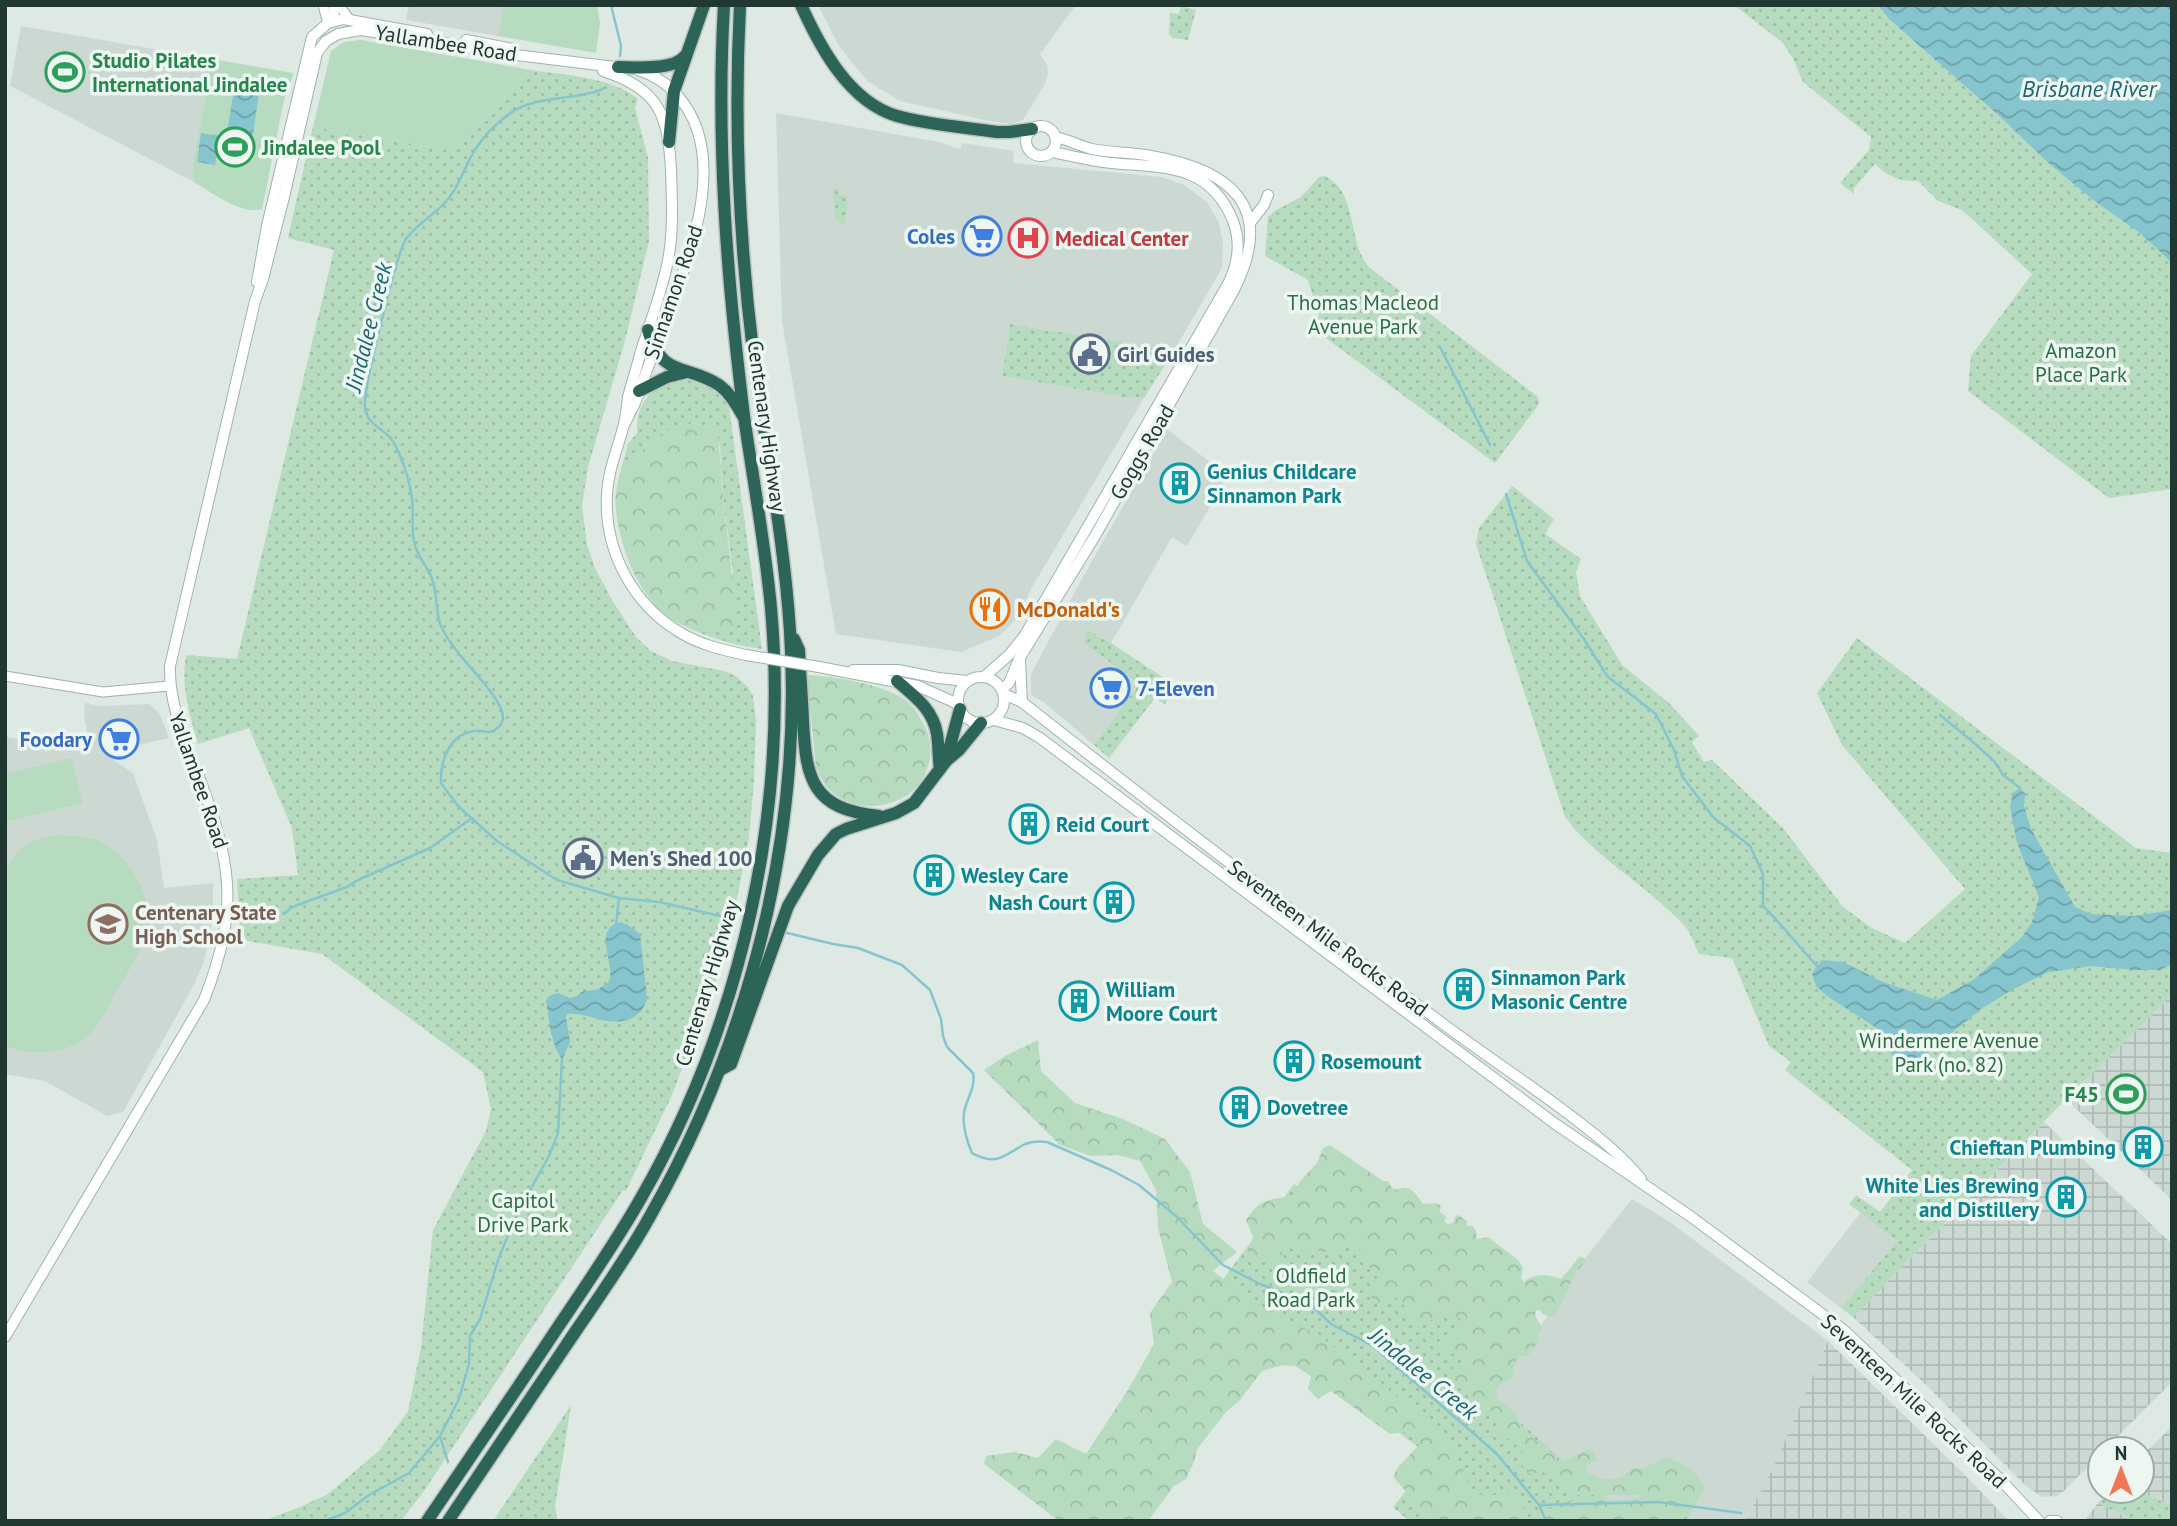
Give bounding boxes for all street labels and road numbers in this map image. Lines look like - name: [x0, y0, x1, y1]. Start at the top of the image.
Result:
- street label: Yallambee Road: [373, 18, 519, 68]
- street label: Sinnamon Road: [637, 221, 709, 363]
- street label: Centenary Highway: [742, 339, 792, 514]
- street label: Goggs Road: [1104, 400, 1180, 504]
- street label: Yallambee Road: [163, 708, 235, 852]
- street label: Seventeen Mile Rocks Road: [1222, 854, 1434, 1022]
- street label: Centenary Highway: [669, 896, 745, 1070]
- street label: Seventeen Mile Rocks Road: [1815, 1308, 2013, 1494]

